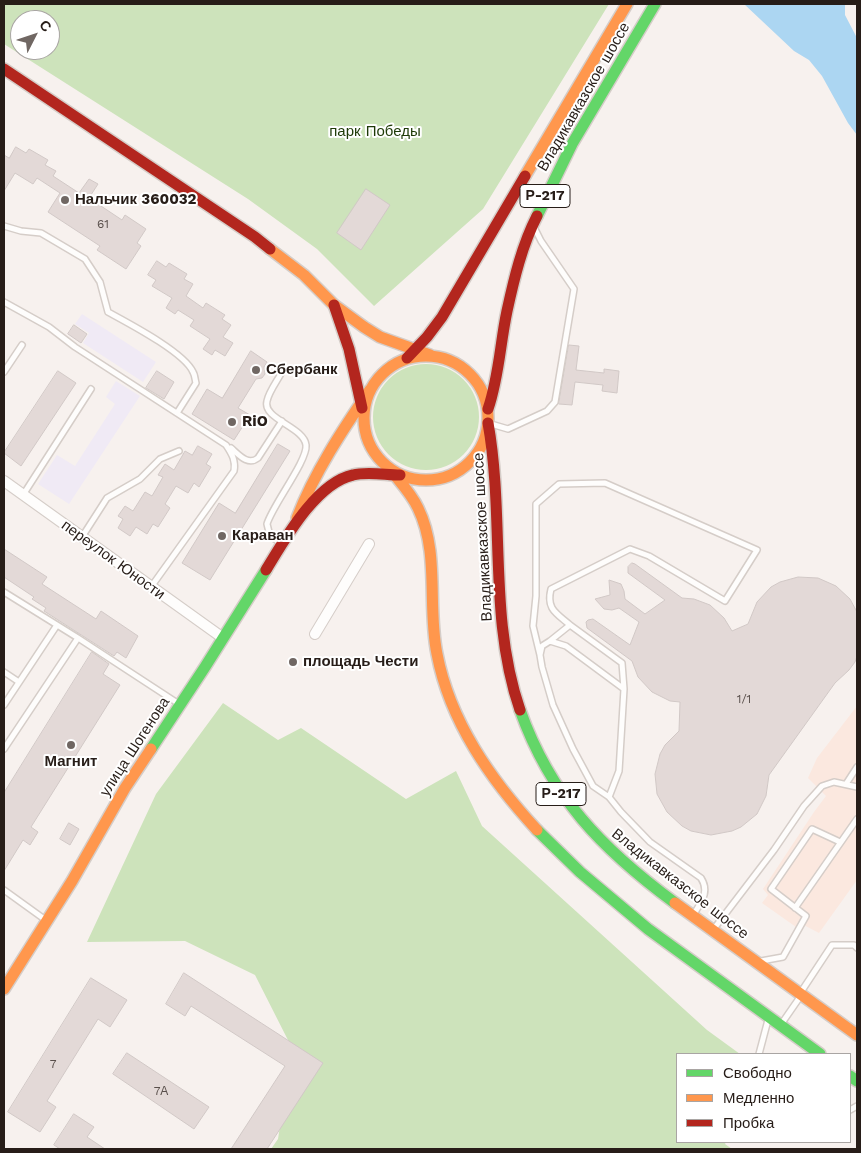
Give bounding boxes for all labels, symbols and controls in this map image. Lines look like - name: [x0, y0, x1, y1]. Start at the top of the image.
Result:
- north arrow: [10, 10, 60, 60]
- text: С: [36, 17, 55, 35]
- street label: Владикавказское шоссе: [534, 19, 634, 175]
- park label: парк Победы: [329, 123, 421, 141]
- road number: Р-217: [520, 185, 570, 208]
- place label: Нальчик 360032: [75, 191, 197, 209]
- marker: Нальчик 360032: [59, 194, 71, 206]
- house number: 61: [97, 217, 109, 231]
- place label: Сбербанк: [266, 361, 338, 379]
- marker: Сбербанк: [250, 364, 262, 376]
- place label: RiO: [242, 413, 268, 431]
- marker: RiO: [226, 416, 238, 428]
- street label: Владикавказское шоссе: [470, 452, 496, 622]
- street label: переулок Юности: [58, 516, 168, 604]
- place label: Караван: [232, 527, 294, 545]
- marker: Караван: [216, 530, 228, 542]
- place label: площадь Чести: [303, 653, 418, 671]
- marker: площадь Чести: [287, 656, 299, 668]
- house number: 1/1: [737, 692, 751, 706]
- street label: улица Шогенова: [96, 694, 174, 800]
- marker: Магнит: [65, 739, 77, 751]
- place label: Магнит: [45, 753, 97, 771]
- road number: Р-217: [536, 782, 586, 806]
- street label: Владикавказское шоссе: [608, 825, 752, 943]
- legend: [676, 1053, 851, 1143]
- house number: 7: [50, 1057, 56, 1071]
- text: Свободно: [723, 1064, 792, 1082]
- house number: 7А: [154, 1084, 168, 1098]
- text: Медленно: [723, 1089, 794, 1107]
- text: Пробка: [723, 1114, 774, 1132]

